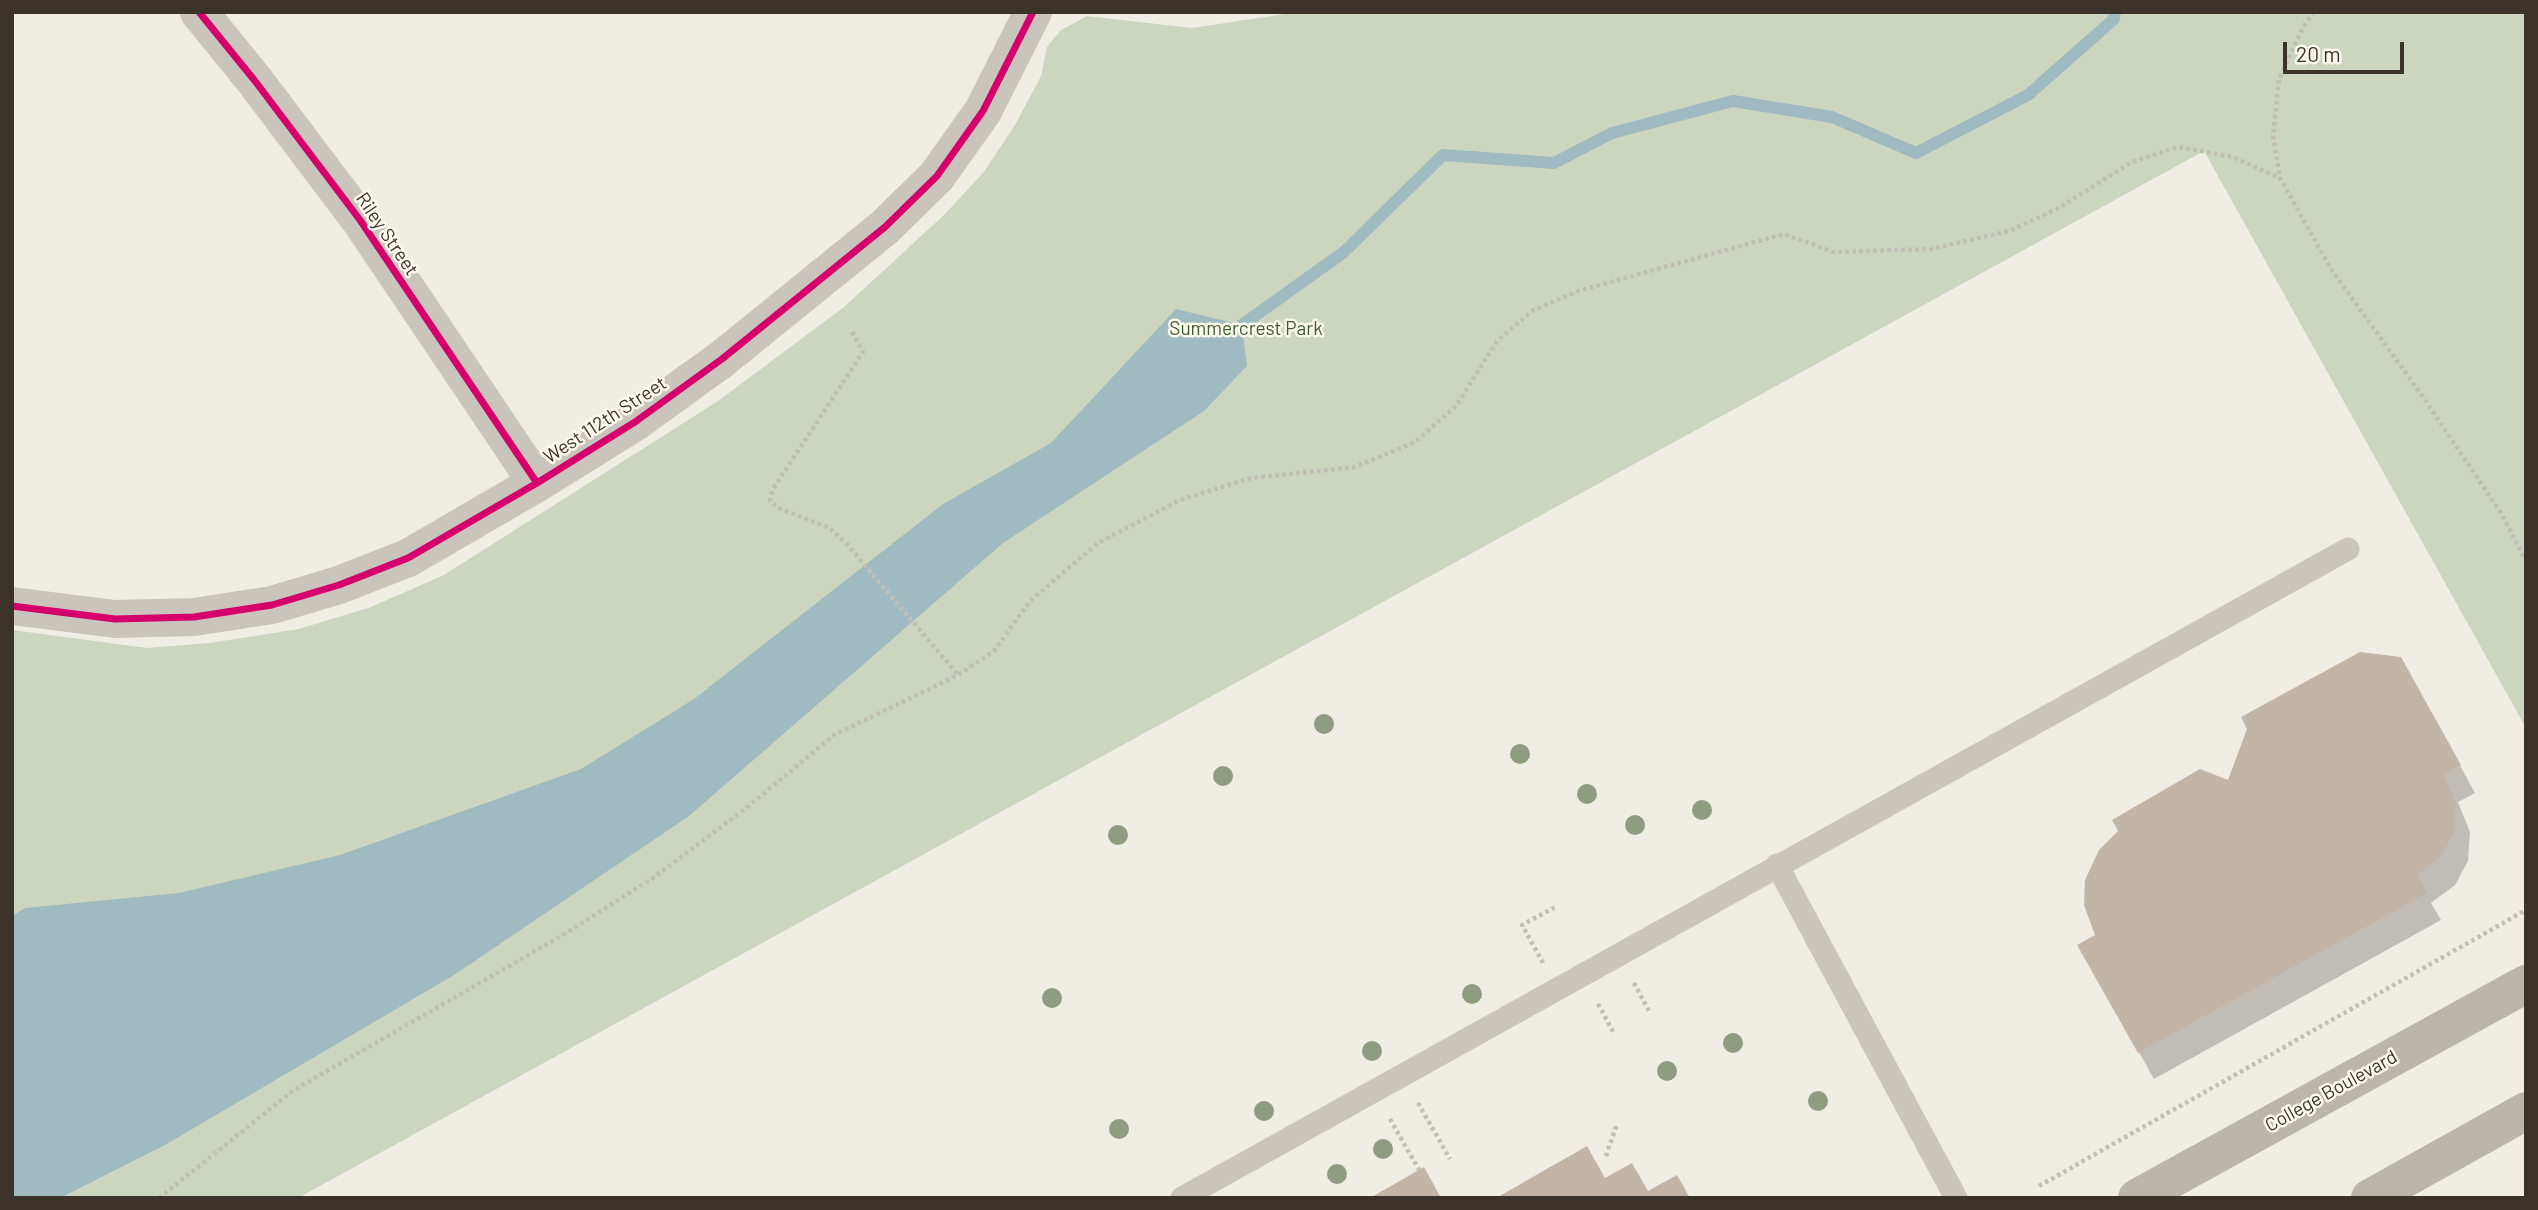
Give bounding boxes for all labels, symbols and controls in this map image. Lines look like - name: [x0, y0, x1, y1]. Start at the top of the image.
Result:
- scale bar: [2286, 28, 2407, 72]
- text: 20 m: [2296, 41, 2341, 66]
- street label: Riley Street: [351, 188, 423, 280]
- park label: Summercrest Park: [1169, 318, 1323, 340]
- street label: West 112th Street: [539, 372, 671, 468]
- street label: College Boulevard: [2261, 1045, 2401, 1137]

